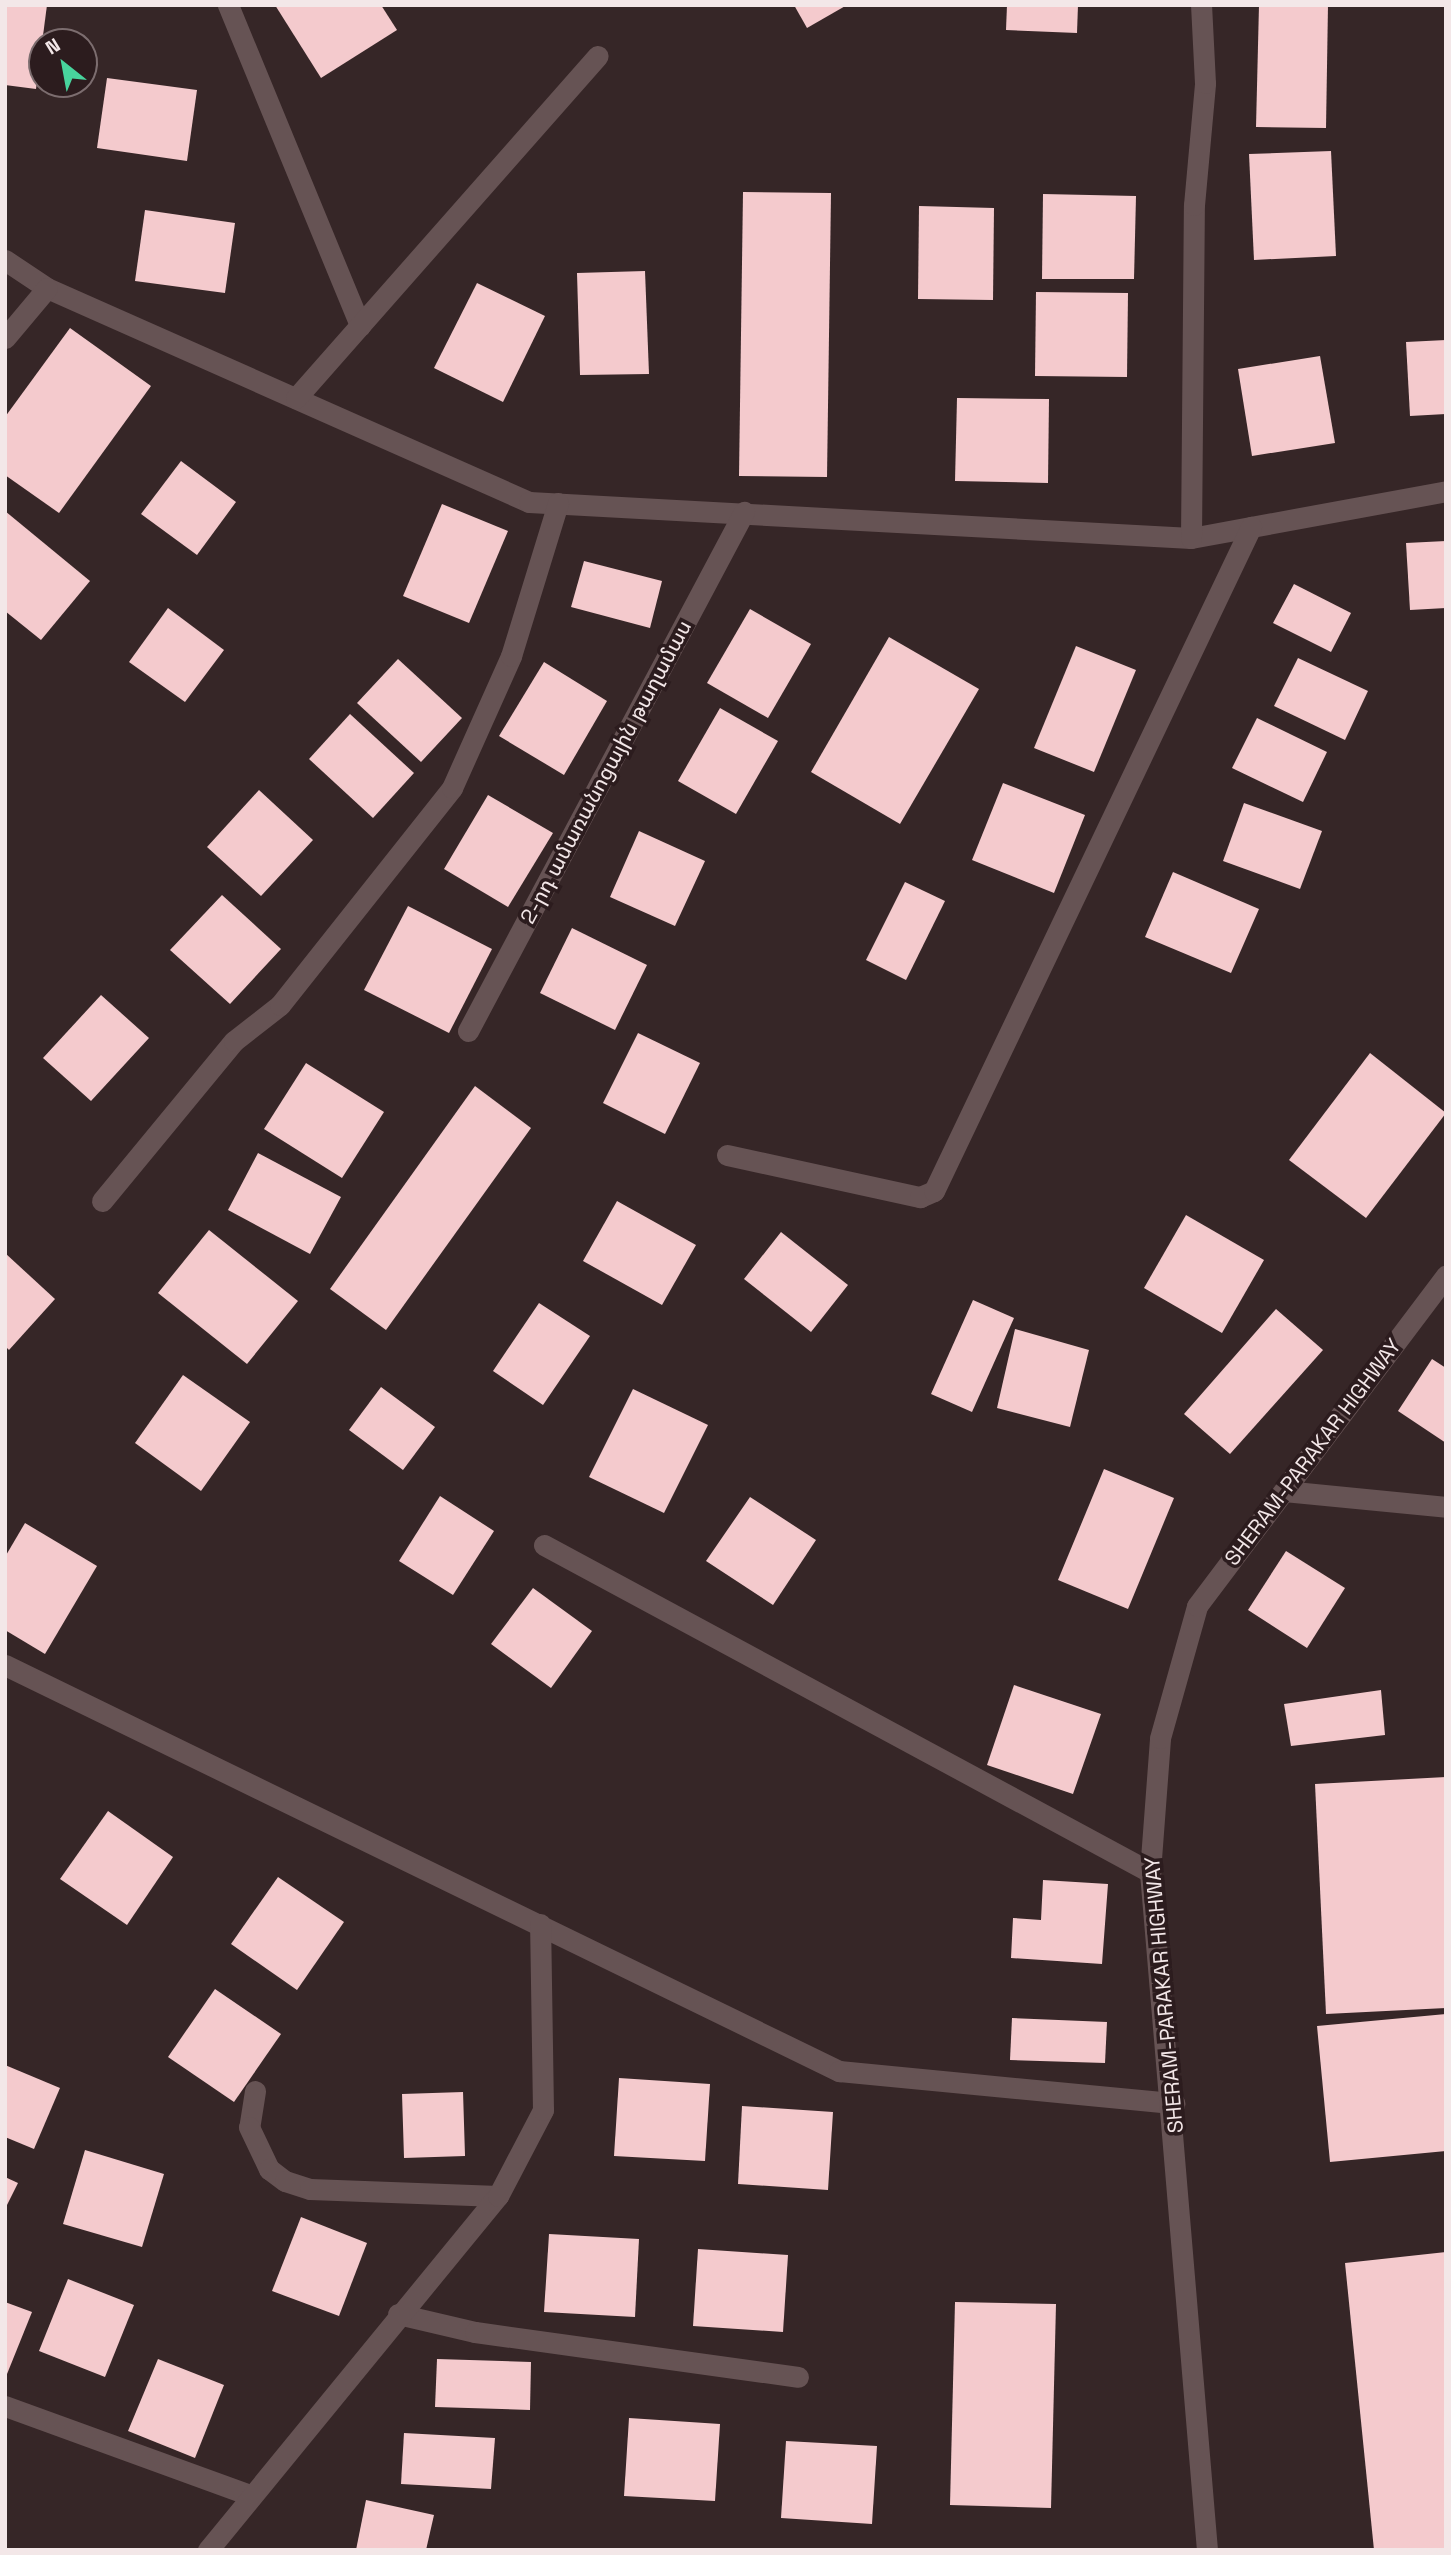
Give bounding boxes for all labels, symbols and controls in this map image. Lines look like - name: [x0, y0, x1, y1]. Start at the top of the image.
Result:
- north arrow: [28, 28, 98, 98]
- text: N: [41, 32, 65, 60]
- street label: 2-րդ ամառանոցային թաղամաս: [515, 616, 697, 928]
- street label: SHERAM-PARAKAR HIGHWAY: [1219, 1334, 1407, 1570]
- street label: SHERAM-PARAKAR HIGHWAY: [1139, 1856, 1189, 2134]

